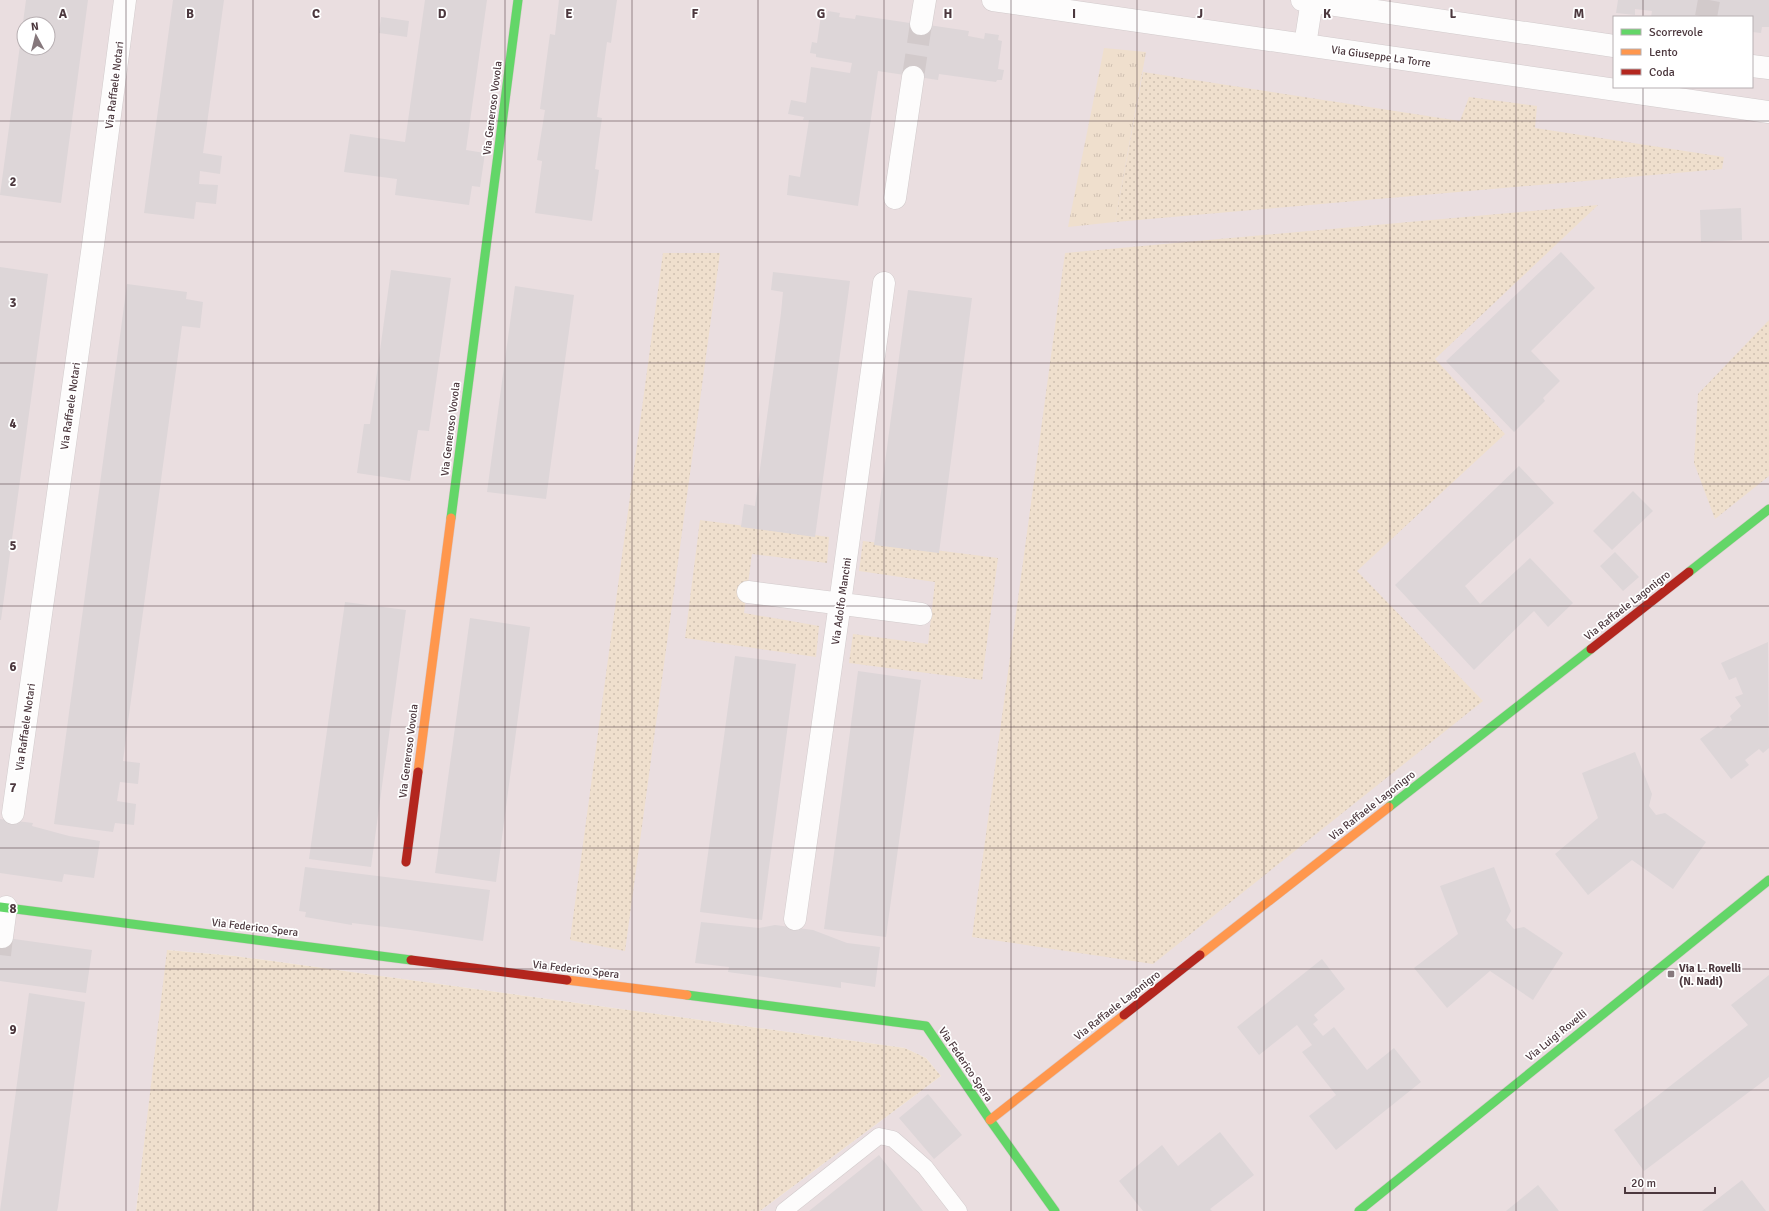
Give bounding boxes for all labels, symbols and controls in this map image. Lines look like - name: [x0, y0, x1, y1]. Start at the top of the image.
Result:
- text: A: [59, 6, 68, 22]
- text: B: [186, 6, 194, 22]
- text: C: [312, 6, 320, 22]
- text: D: [438, 6, 447, 22]
- text: E: [565, 6, 573, 22]
- text: F: [692, 6, 699, 22]
- text: G: [817, 6, 825, 22]
- text: H: [944, 6, 952, 22]
- text: I: [1072, 6, 1076, 22]
- text: J: [1197, 6, 1203, 22]
- text: K: [1323, 6, 1331, 22]
- text: L: [1450, 6, 1457, 22]
- text: M: [1574, 6, 1585, 22]
- north arrow: [16, 16, 56, 56]
- legend: [1613, 16, 1753, 88]
- text: N: [30, 20, 39, 33]
- text: Scorrevole: [1649, 25, 1703, 40]
- street label: Via Raffaele Notari: [103, 40, 126, 130]
- street label: Via Giuseppe La Torre: [1330, 43, 1432, 70]
- text: Lento: [1649, 45, 1678, 60]
- street label: Via Generoso Vovola: [480, 60, 505, 156]
- text: Coda: [1649, 65, 1675, 80]
- text: 2: [9, 174, 17, 190]
- text: 3: [9, 295, 17, 311]
- street label: Via Raffaele Notari: [58, 361, 83, 451]
- street label: Via Generoso Vovola: [438, 381, 463, 477]
- text: 4: [9, 416, 17, 432]
- text: 5: [9, 538, 17, 554]
- street label: Via Adolfo Mancini: [829, 557, 854, 646]
- street label: Via Raffaele Lagonigro: [1582, 568, 1673, 643]
- text: 6: [9, 659, 17, 675]
- street label: Via Raffaele Notari: [13, 682, 38, 772]
- street label: Via Generoso Vovola: [396, 703, 421, 799]
- street label: Via Raffaele Lagonigro: [1327, 768, 1418, 843]
- text: 7: [9, 780, 17, 796]
- text: 8: [9, 901, 17, 917]
- street label: Via Federico Spera: [211, 916, 299, 939]
- street label: Via Federico Spera: [532, 958, 620, 981]
- place label: Via L. Rovelli (N. Nadi): [1679, 962, 1741, 988]
- street label: Via Raffaele Lagonigro: [1072, 968, 1163, 1043]
- marker: Via L. Rovelli (N. Nadi): [1666, 969, 1676, 979]
- street label: Via Luigi Rovelli: [1523, 1007, 1589, 1064]
- text: 9: [9, 1022, 17, 1038]
- street label: Via Federico Spera: [936, 1025, 996, 1104]
- scale bar: [1625, 1169, 1715, 1195]
- text: 20 m: [1631, 1176, 1656, 1191]

